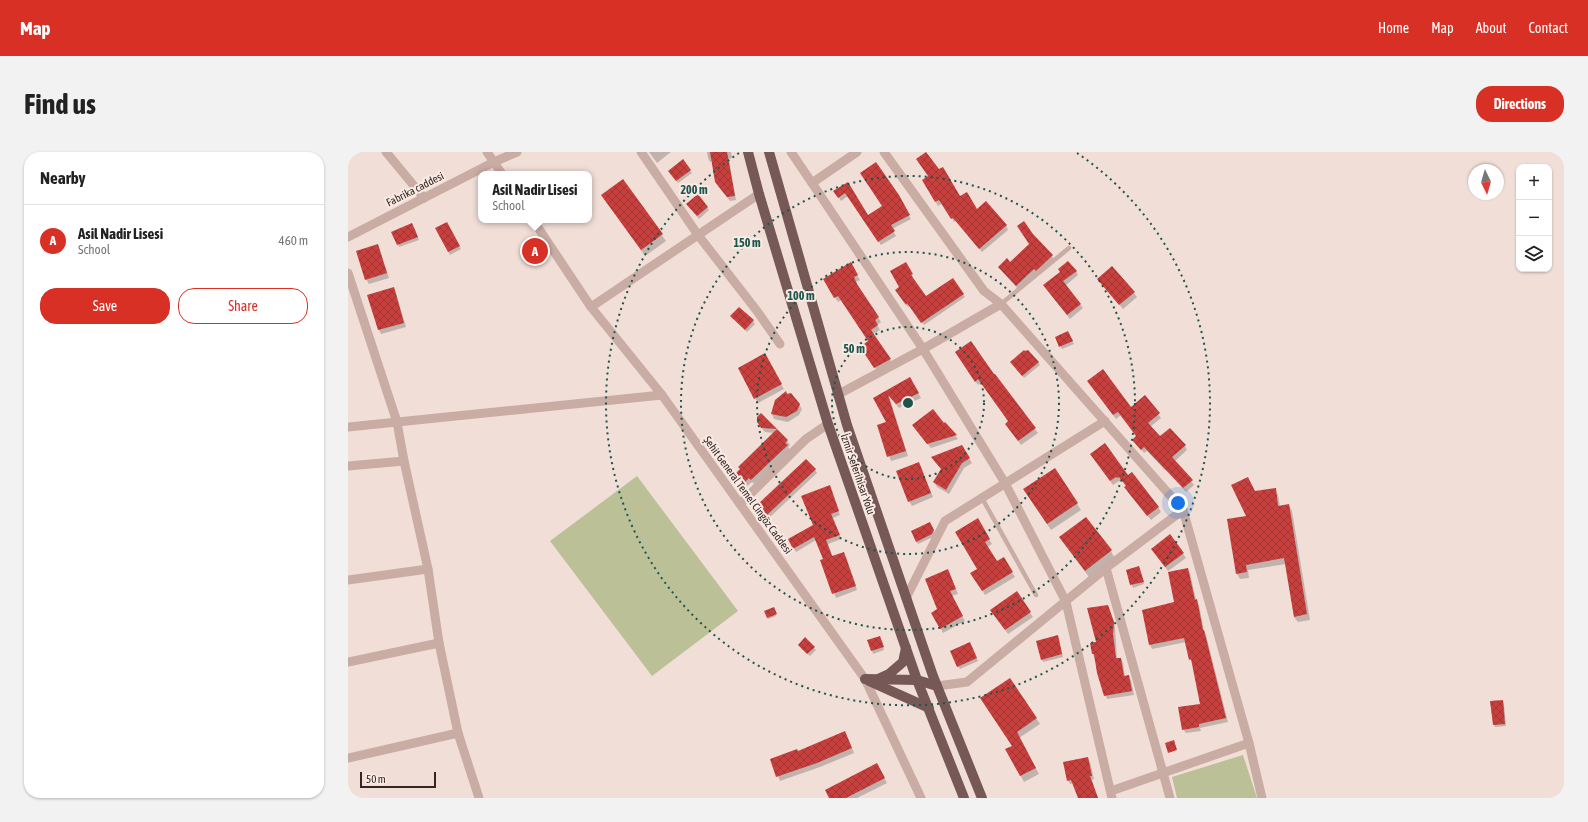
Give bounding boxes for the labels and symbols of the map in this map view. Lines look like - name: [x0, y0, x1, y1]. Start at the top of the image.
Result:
- north arrow: [1468, 164, 1504, 200]
- street label: Fabrika caddesi: [384, 169, 446, 209]
- text: 200 m: [680, 183, 708, 197]
- pin: A: [522, 236, 548, 266]
- text: 150 m: [733, 236, 761, 250]
- text: 100 m: [787, 289, 815, 303]
- text: 50 m: [843, 342, 865, 356]
- centre of rings: [901, 396, 915, 410]
- street label: İzmir Seferihisar Yolu: [839, 432, 877, 516]
- street label: Şehit General Temel Cingöz Caddesi: [701, 434, 795, 556]
- your location: [1168, 493, 1188, 513]
- scale bar: [360, 770, 436, 789]

